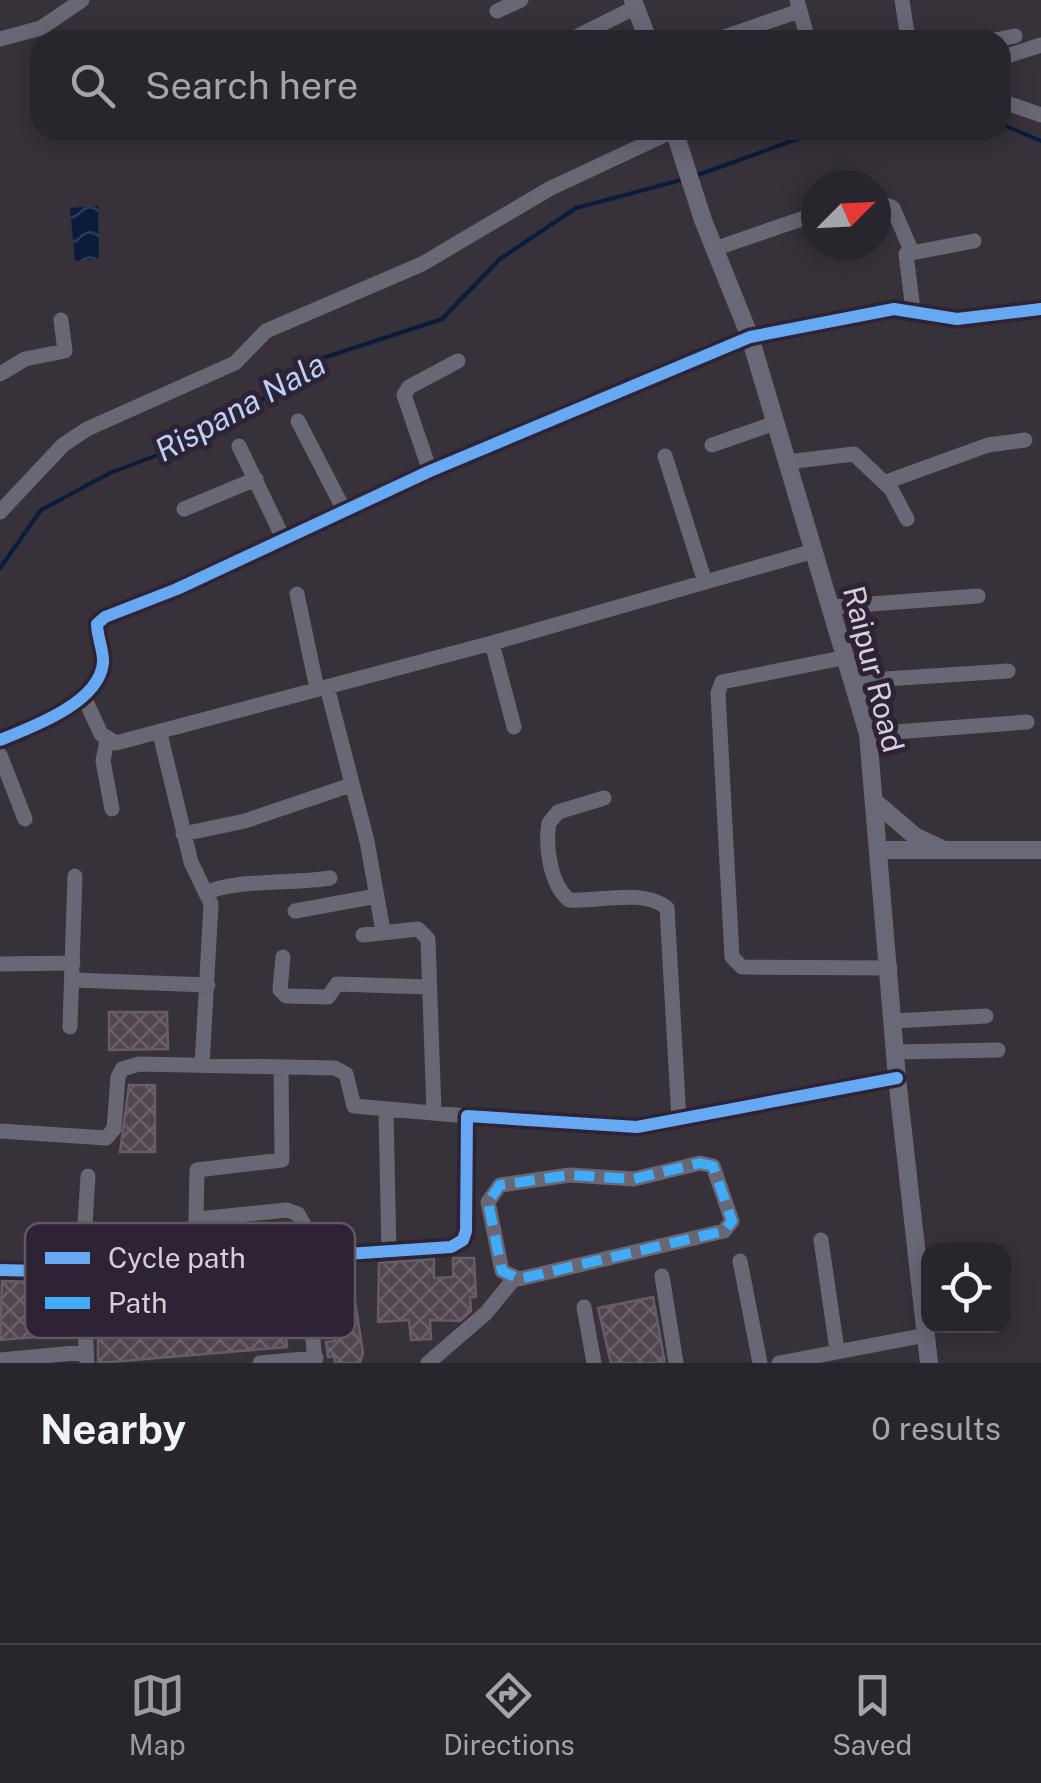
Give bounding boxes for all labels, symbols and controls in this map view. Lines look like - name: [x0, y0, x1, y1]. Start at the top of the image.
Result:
- search box: [30, 30, 1011, 140]
- icon: search: [65, 58, 120, 113]
- text: Search here: [145, 63, 358, 108]
- north arrow: [801, 170, 891, 260]
- water label: Rispana Nala: [149, 345, 331, 469]
- street label: Raipur Road: [836, 582, 912, 756]
- legend: [25, 1223, 355, 1338]
- text: Cycle path: [108, 1241, 246, 1274]
- map controls: [921, 1243, 1011, 1333]
- button: locate: [921, 1243, 1011, 1333]
- text: Path: [108, 1286, 167, 1319]
- text: Nearby: [40, 1404, 186, 1453]
- text: 0 results: [871, 1410, 1001, 1447]
- tab: Map: [129, 1668, 186, 1761]
- tab: Directions: [443, 1668, 575, 1761]
- tab: Saved: [832, 1668, 912, 1761]

